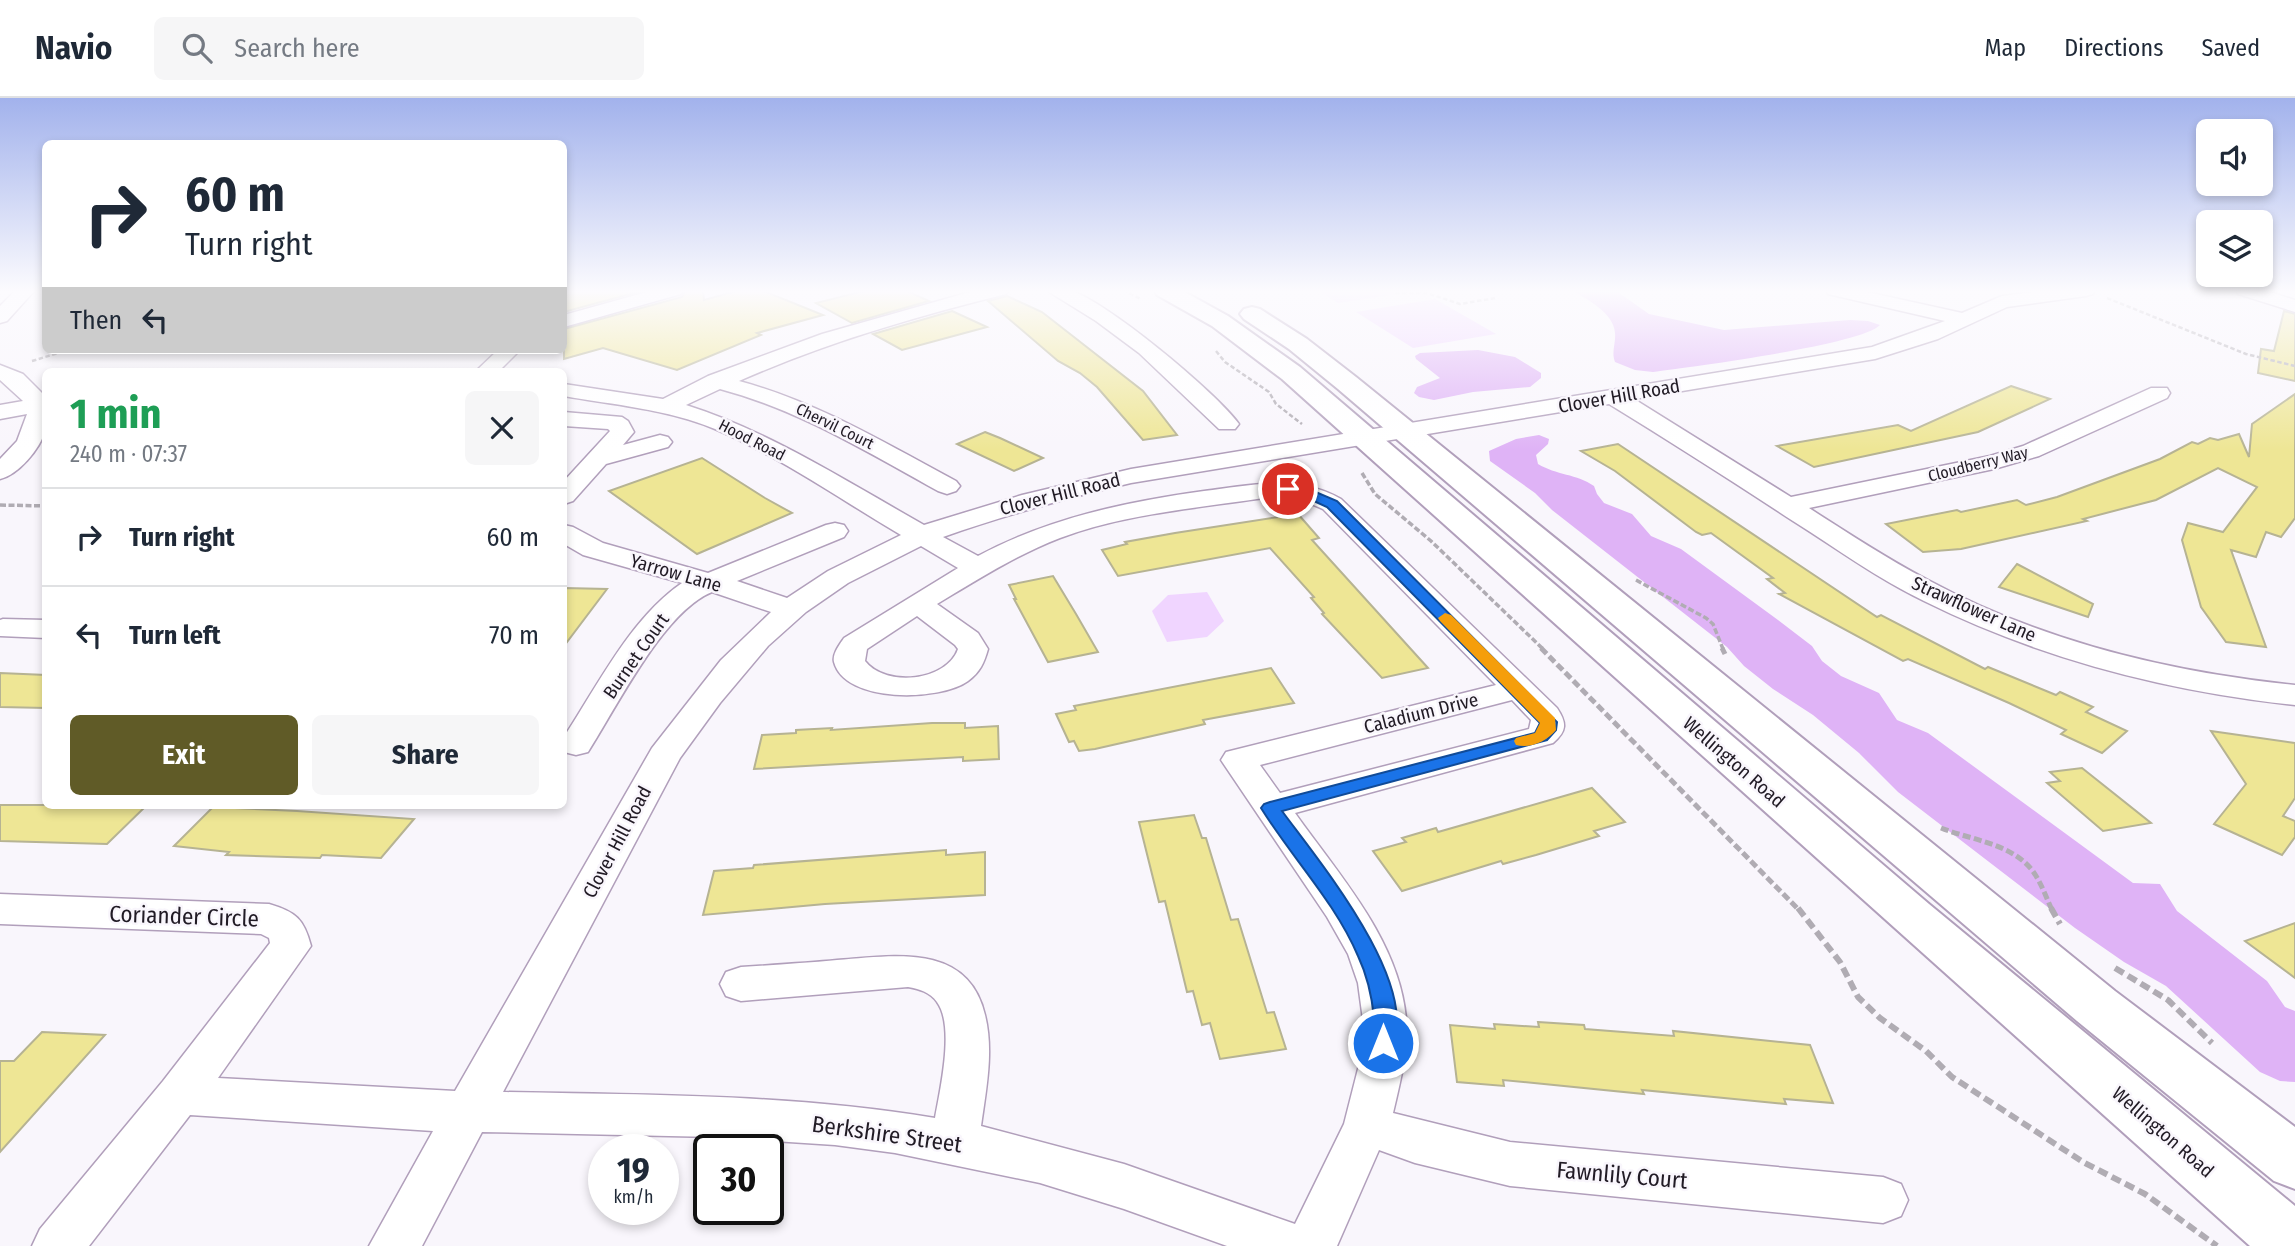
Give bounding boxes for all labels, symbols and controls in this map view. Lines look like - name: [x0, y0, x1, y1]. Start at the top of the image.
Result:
- search box: [154, 17, 644, 80]
- text: Navio: [35, 28, 112, 68]
- icon: search: [178, 29, 216, 67]
- text: Search here: [234, 33, 360, 64]
- text: Map: [1985, 34, 2026, 62]
- text: Directions: [2064, 34, 2163, 62]
- text: Saved: [2201, 34, 2260, 62]
- map controls: [2196, 119, 2273, 287]
- button: sound: [2196, 119, 2273, 196]
- text: 60 m: [185, 165, 285, 224]
- icon: right: [70, 168, 161, 259]
- button: layers: [2196, 210, 2273, 287]
- text: Turn right: [185, 225, 312, 263]
- icon: left: [136, 301, 174, 339]
- text: Then: [70, 305, 122, 336]
- street label: Clover Hill Road: [1556, 374, 1682, 418]
- text: 1 min: [70, 389, 161, 439]
- button: close: [465, 391, 539, 465]
- street label: Chervil Court: [793, 399, 878, 453]
- street label: Hood Road: [716, 415, 788, 465]
- text: 240 m · 07:37: [70, 440, 187, 468]
- street label: Cloudberry Way: [1926, 442, 2031, 486]
- pin: [1258, 459, 1318, 519]
- street label: Clover Hill Road: [997, 468, 1123, 520]
- icon: arrive: [1269, 470, 1307, 508]
- icon: right: [70, 518, 108, 556]
- text: Turn right: [129, 522, 235, 553]
- text: 60 m: [486, 522, 539, 553]
- street label: Yarrow Lane: [628, 549, 724, 597]
- street label: Strawflower Lane: [1908, 571, 2040, 647]
- street label: Burnet Court: [598, 608, 674, 703]
- icon: left: [70, 616, 108, 654]
- text: Turn left: [129, 620, 221, 651]
- text: 70 m: [489, 620, 539, 651]
- street label: Caladium Drive: [1361, 688, 1481, 738]
- street label: Wellington Road: [1679, 712, 1789, 812]
- button: Exit: [70, 715, 298, 795]
- button: Share: [312, 715, 539, 795]
- street label: Clover Hill Road: [578, 782, 656, 902]
- street label: Coriander Circle: [109, 899, 259, 933]
- position arrow: [1346, 1006, 1420, 1080]
- street label: Wellington Road: [2108, 1082, 2218, 1182]
- street label: Berkshire Street: [810, 1110, 964, 1158]
- speed limit sign: 30: [693, 1134, 784, 1225]
- text: 19: [617, 1149, 650, 1191]
- street label: Fawnlily Court: [1555, 1155, 1689, 1195]
- text: km/h: [613, 1186, 654, 1208]

